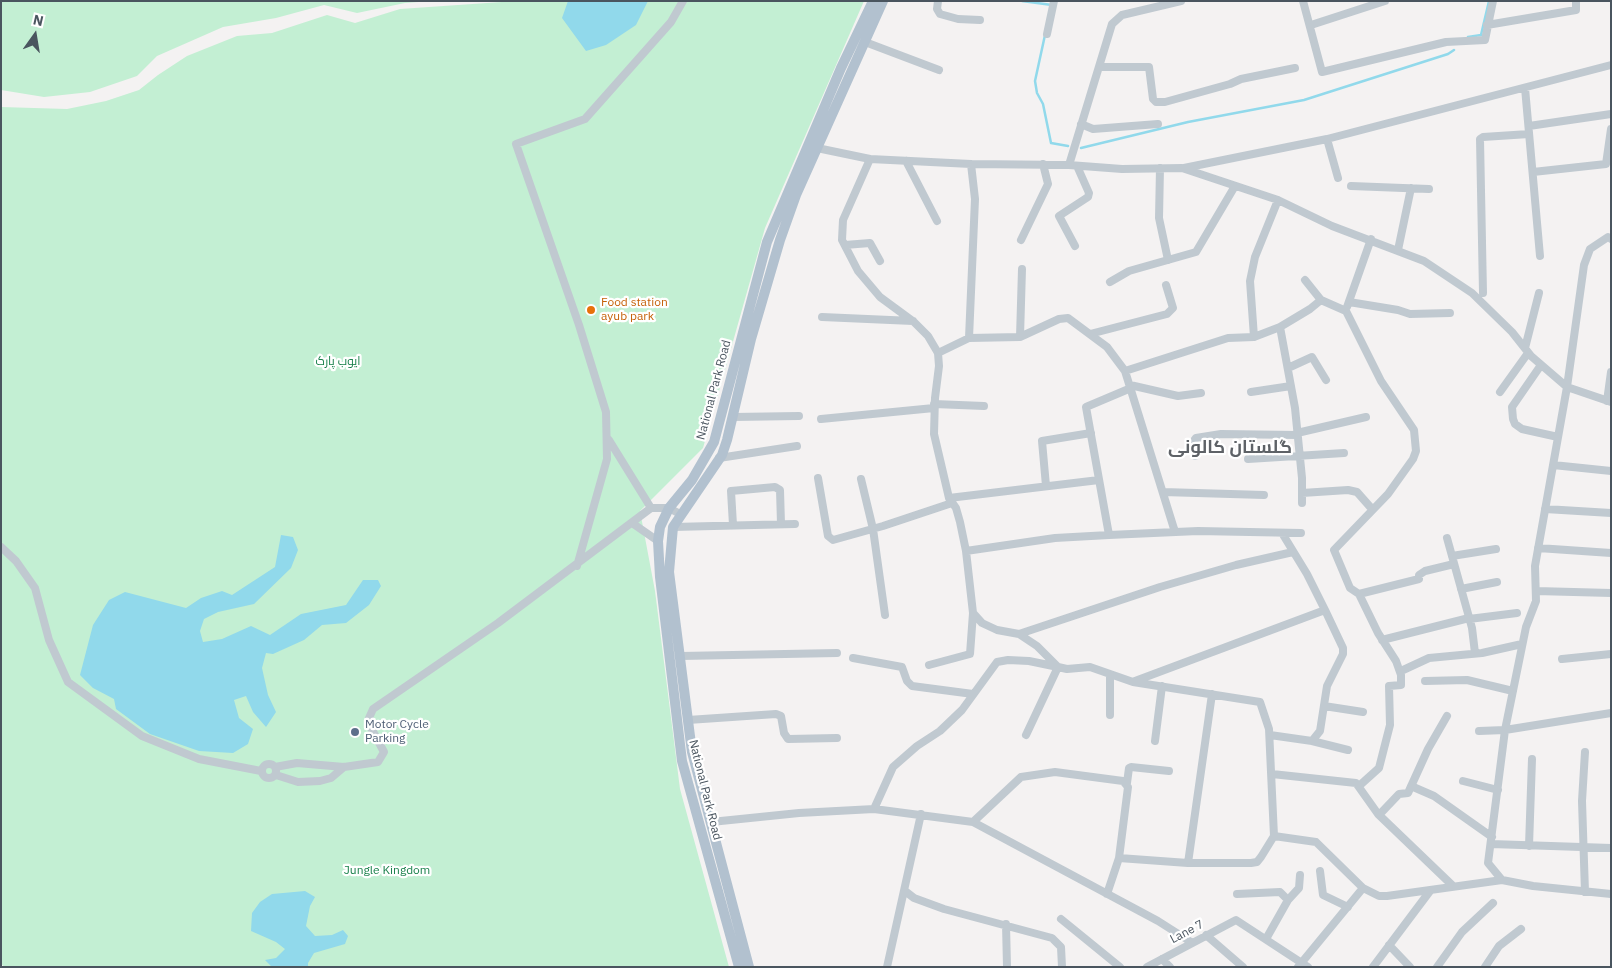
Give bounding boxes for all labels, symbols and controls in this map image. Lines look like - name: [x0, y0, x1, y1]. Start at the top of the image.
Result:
- north arrow: [10, 10, 60, 60]
- text: N: [31, 10, 45, 30]
- place label: Food station ayub park: [601, 296, 668, 324]
- marker: Food station ayub park: [585, 304, 597, 316]
- street label: National Park Road: [694, 338, 734, 442]
- park label: ایوب پارک: [316, 355, 360, 369]
- district label: گلستان کالونی: [1168, 437, 1292, 459]
- place label: Motor Cycle Parking: [365, 718, 429, 746]
- marker: Motor Cycle Parking: [349, 726, 361, 738]
- street label: National Park Road: [686, 738, 724, 842]
- park label: Jungle Kingdom: [344, 864, 430, 878]
- street label: Lane 7: [1168, 917, 1206, 947]

